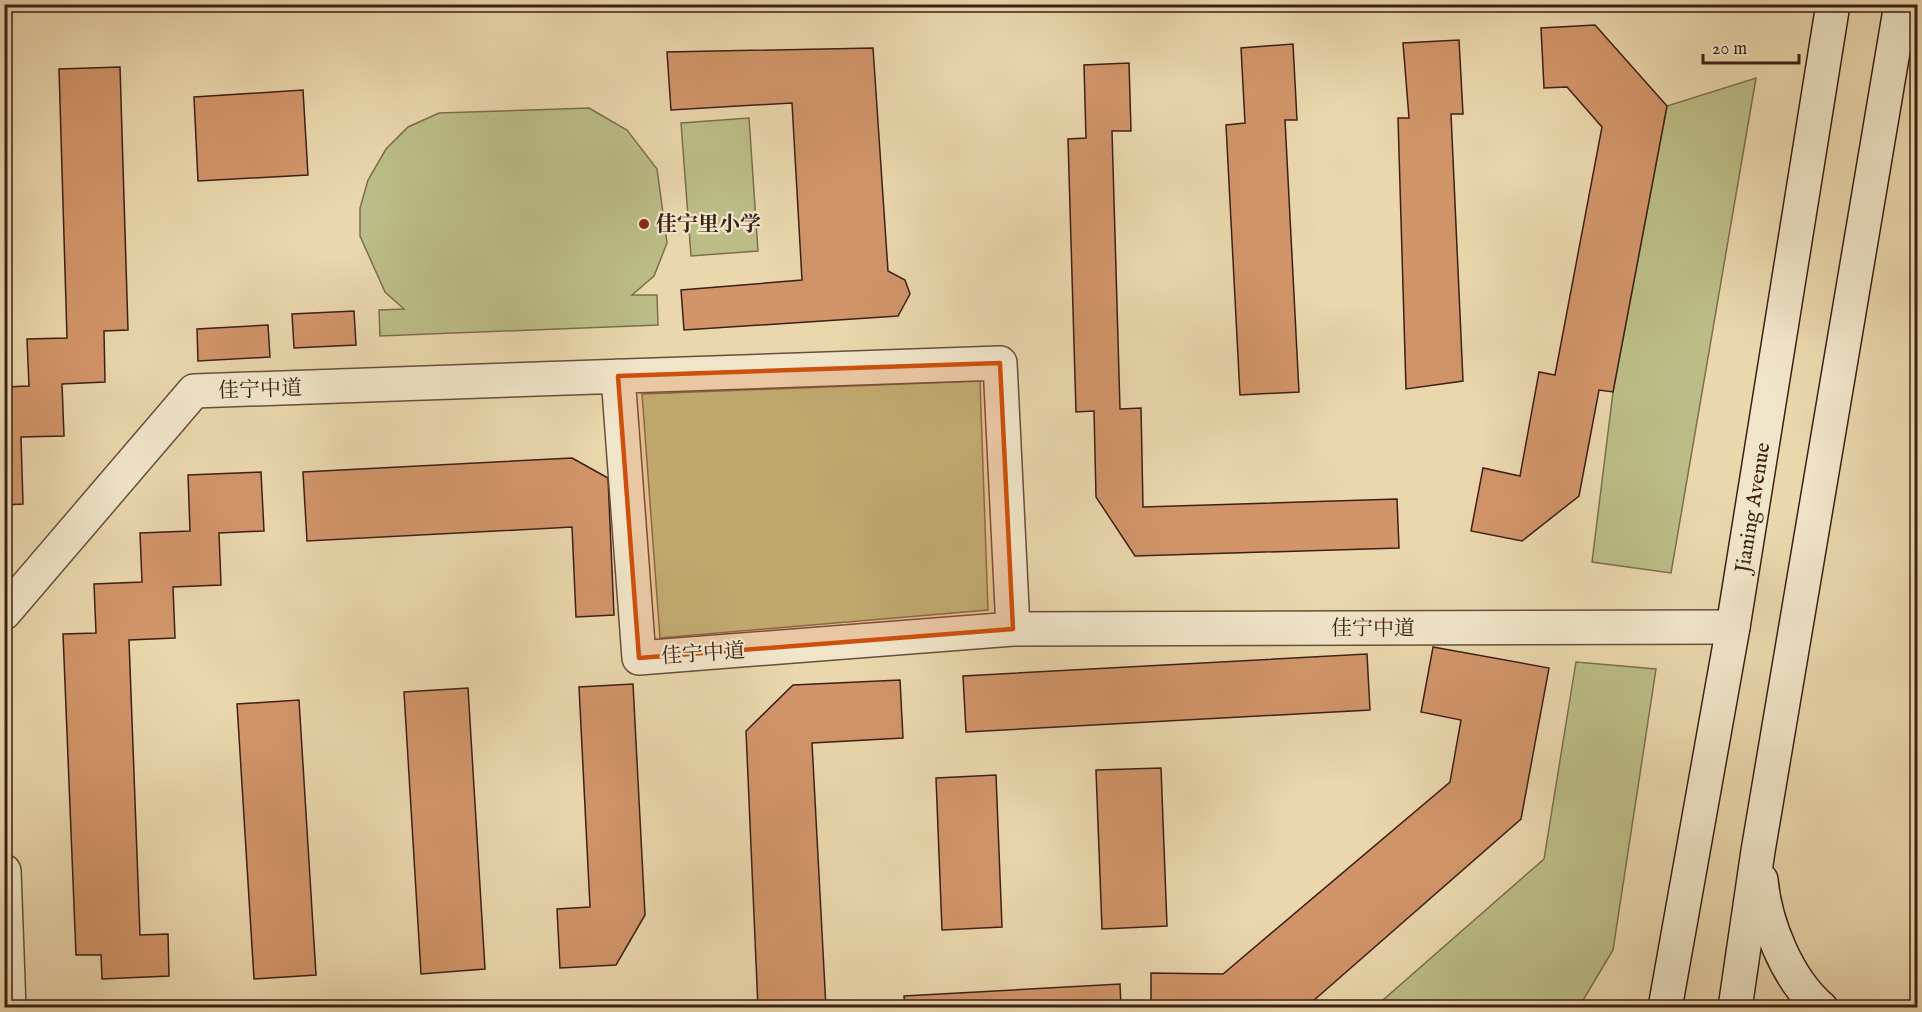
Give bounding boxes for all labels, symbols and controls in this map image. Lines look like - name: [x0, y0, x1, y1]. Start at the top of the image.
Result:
- scale bar: [1703, 27, 1799, 65]
- text: 20 m: [1712, 38, 1747, 61]
- place label: 佳宁里小学: [656, 212, 761, 239]
- marker: 佳宁里小学: [637, 217, 651, 231]
- street label: 佳宁中道: [218, 376, 302, 405]
- street label: Jianing Avenue: [1730, 440, 1777, 577]
- street label: 佳宁中道: [1331, 616, 1415, 643]
- street label: 佳宁中道: [660, 638, 746, 671]

